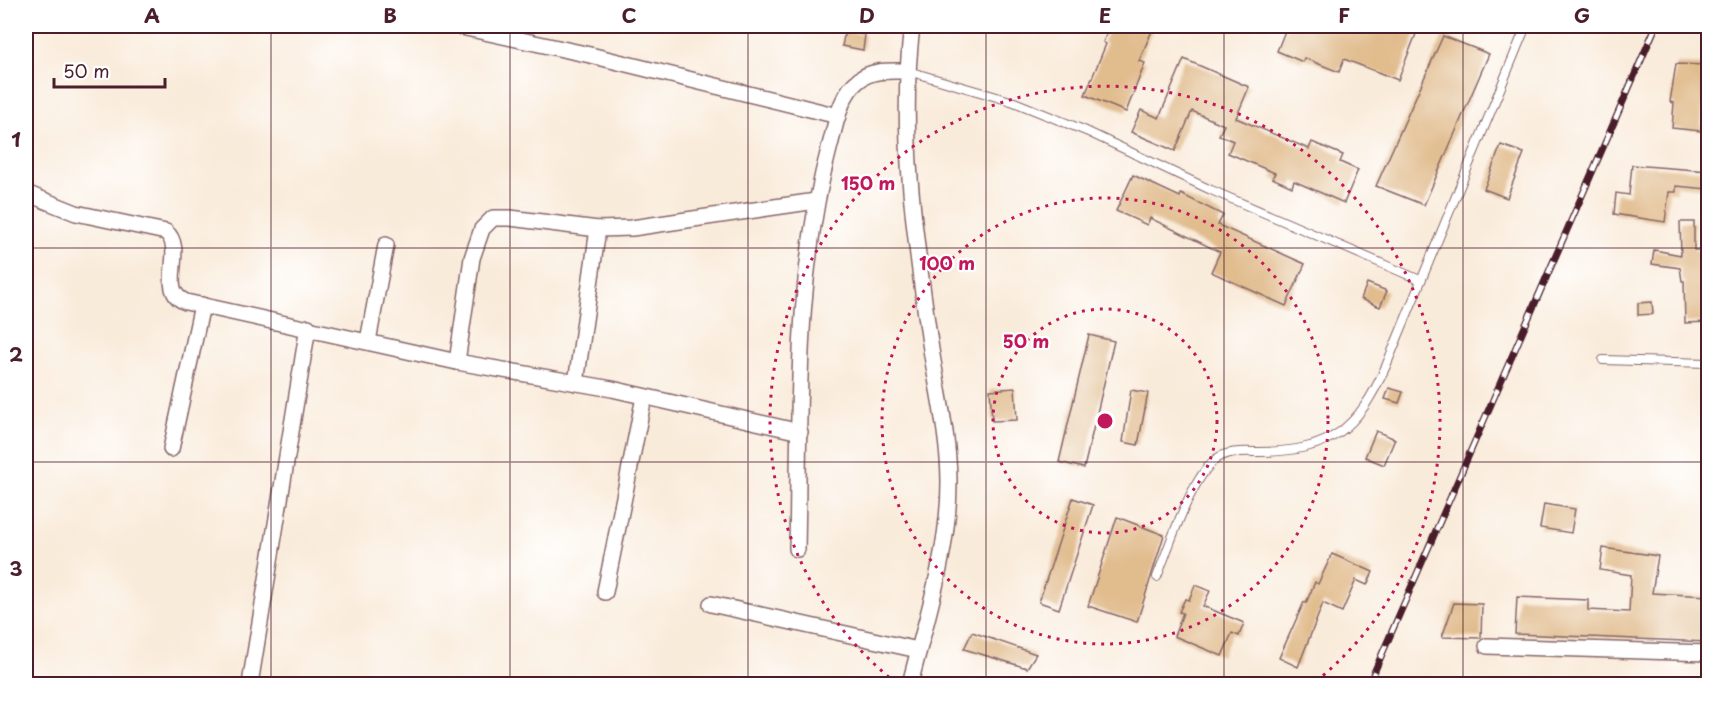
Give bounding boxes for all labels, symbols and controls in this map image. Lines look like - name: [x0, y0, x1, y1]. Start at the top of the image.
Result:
- text: A: [144, 0, 160, 30]
- text: B: [383, 0, 397, 30]
- text: C: [621, 0, 637, 30]
- text: D: [859, 0, 875, 30]
- text: E: [1099, 0, 1111, 30]
- text: F: [1338, 0, 1350, 30]
- text: G: [1574, 0, 1590, 30]
- scale bar: [54, 51, 165, 89]
- text: 50 m: [63, 57, 110, 84]
- text: 1: [11, 124, 21, 154]
- text: 150 m: [841, 169, 895, 196]
- text: 100 m: [919, 249, 975, 276]
- text: 50 m: [1003, 327, 1049, 354]
- text: 2: [9, 339, 23, 369]
- centre of rings: [1095, 411, 1115, 431]
- text: 3: [9, 553, 23, 583]

